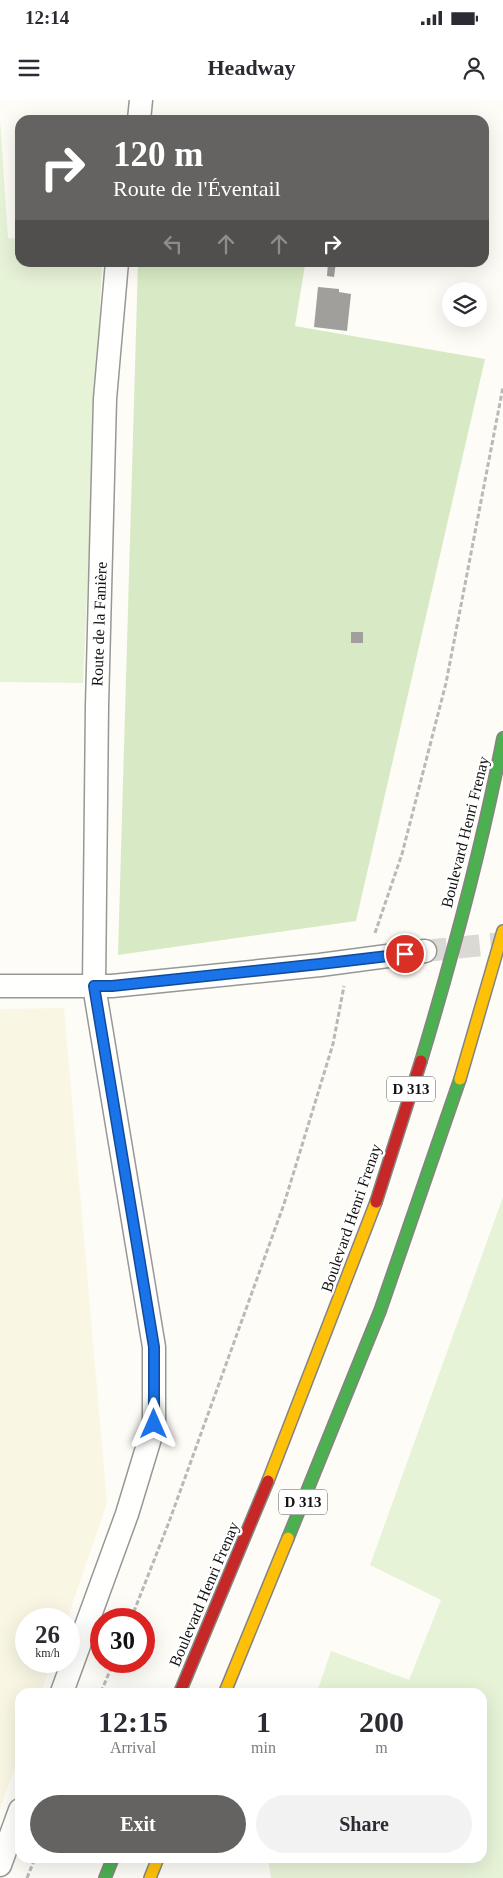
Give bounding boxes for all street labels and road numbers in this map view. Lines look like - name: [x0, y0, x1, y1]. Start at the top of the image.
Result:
- street label: Route de la Fanière: [88, 561, 110, 687]
- street label: Boulevard Henri Frenay: [438, 754, 493, 910]
- road number: D 313: [387, 1076, 435, 1102]
- street label: Boulevard Henri Frenay: [318, 1142, 385, 1295]
- road number: D 313: [279, 1490, 327, 1514]
- street label: Boulevard Henri Frenay: [166, 1519, 243, 1669]

